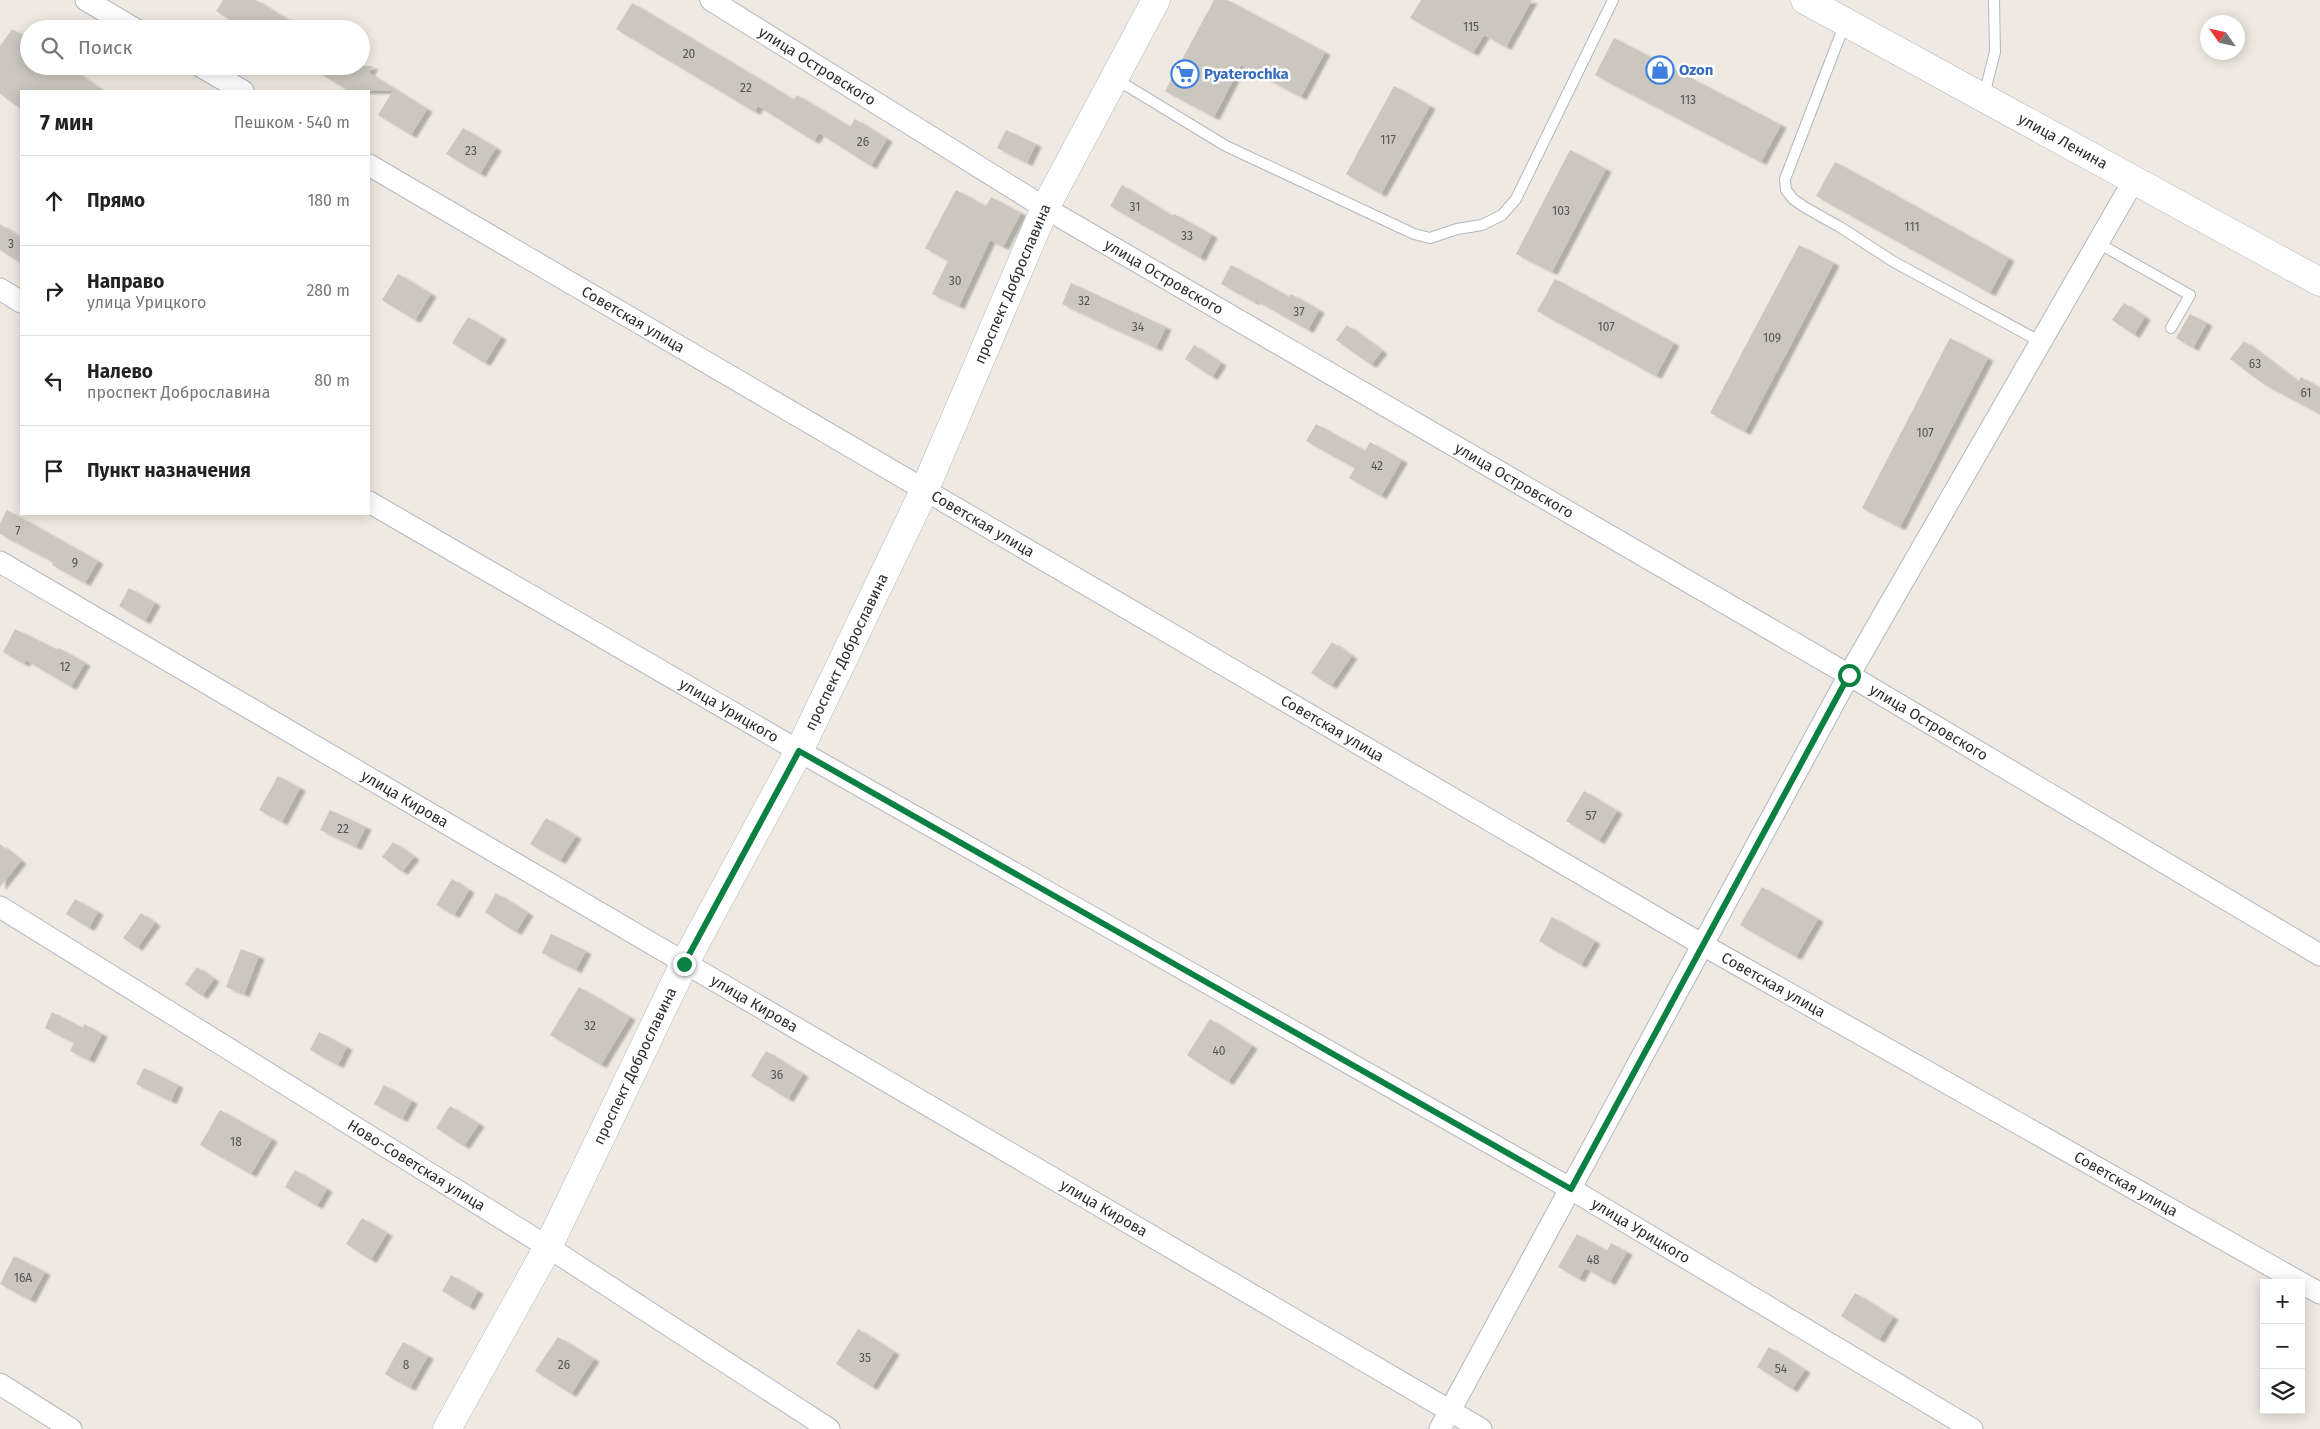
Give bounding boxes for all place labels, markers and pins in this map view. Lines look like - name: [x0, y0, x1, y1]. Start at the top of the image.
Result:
- shop icon: Ozon: [1645, 55, 1675, 85]
- supermarket icon: Pyaterochka: [1170, 59, 1200, 89]
- place label: Ozon: [1679, 61, 1713, 79]
- place label: Pyaterochka: [1204, 65, 1289, 83]

